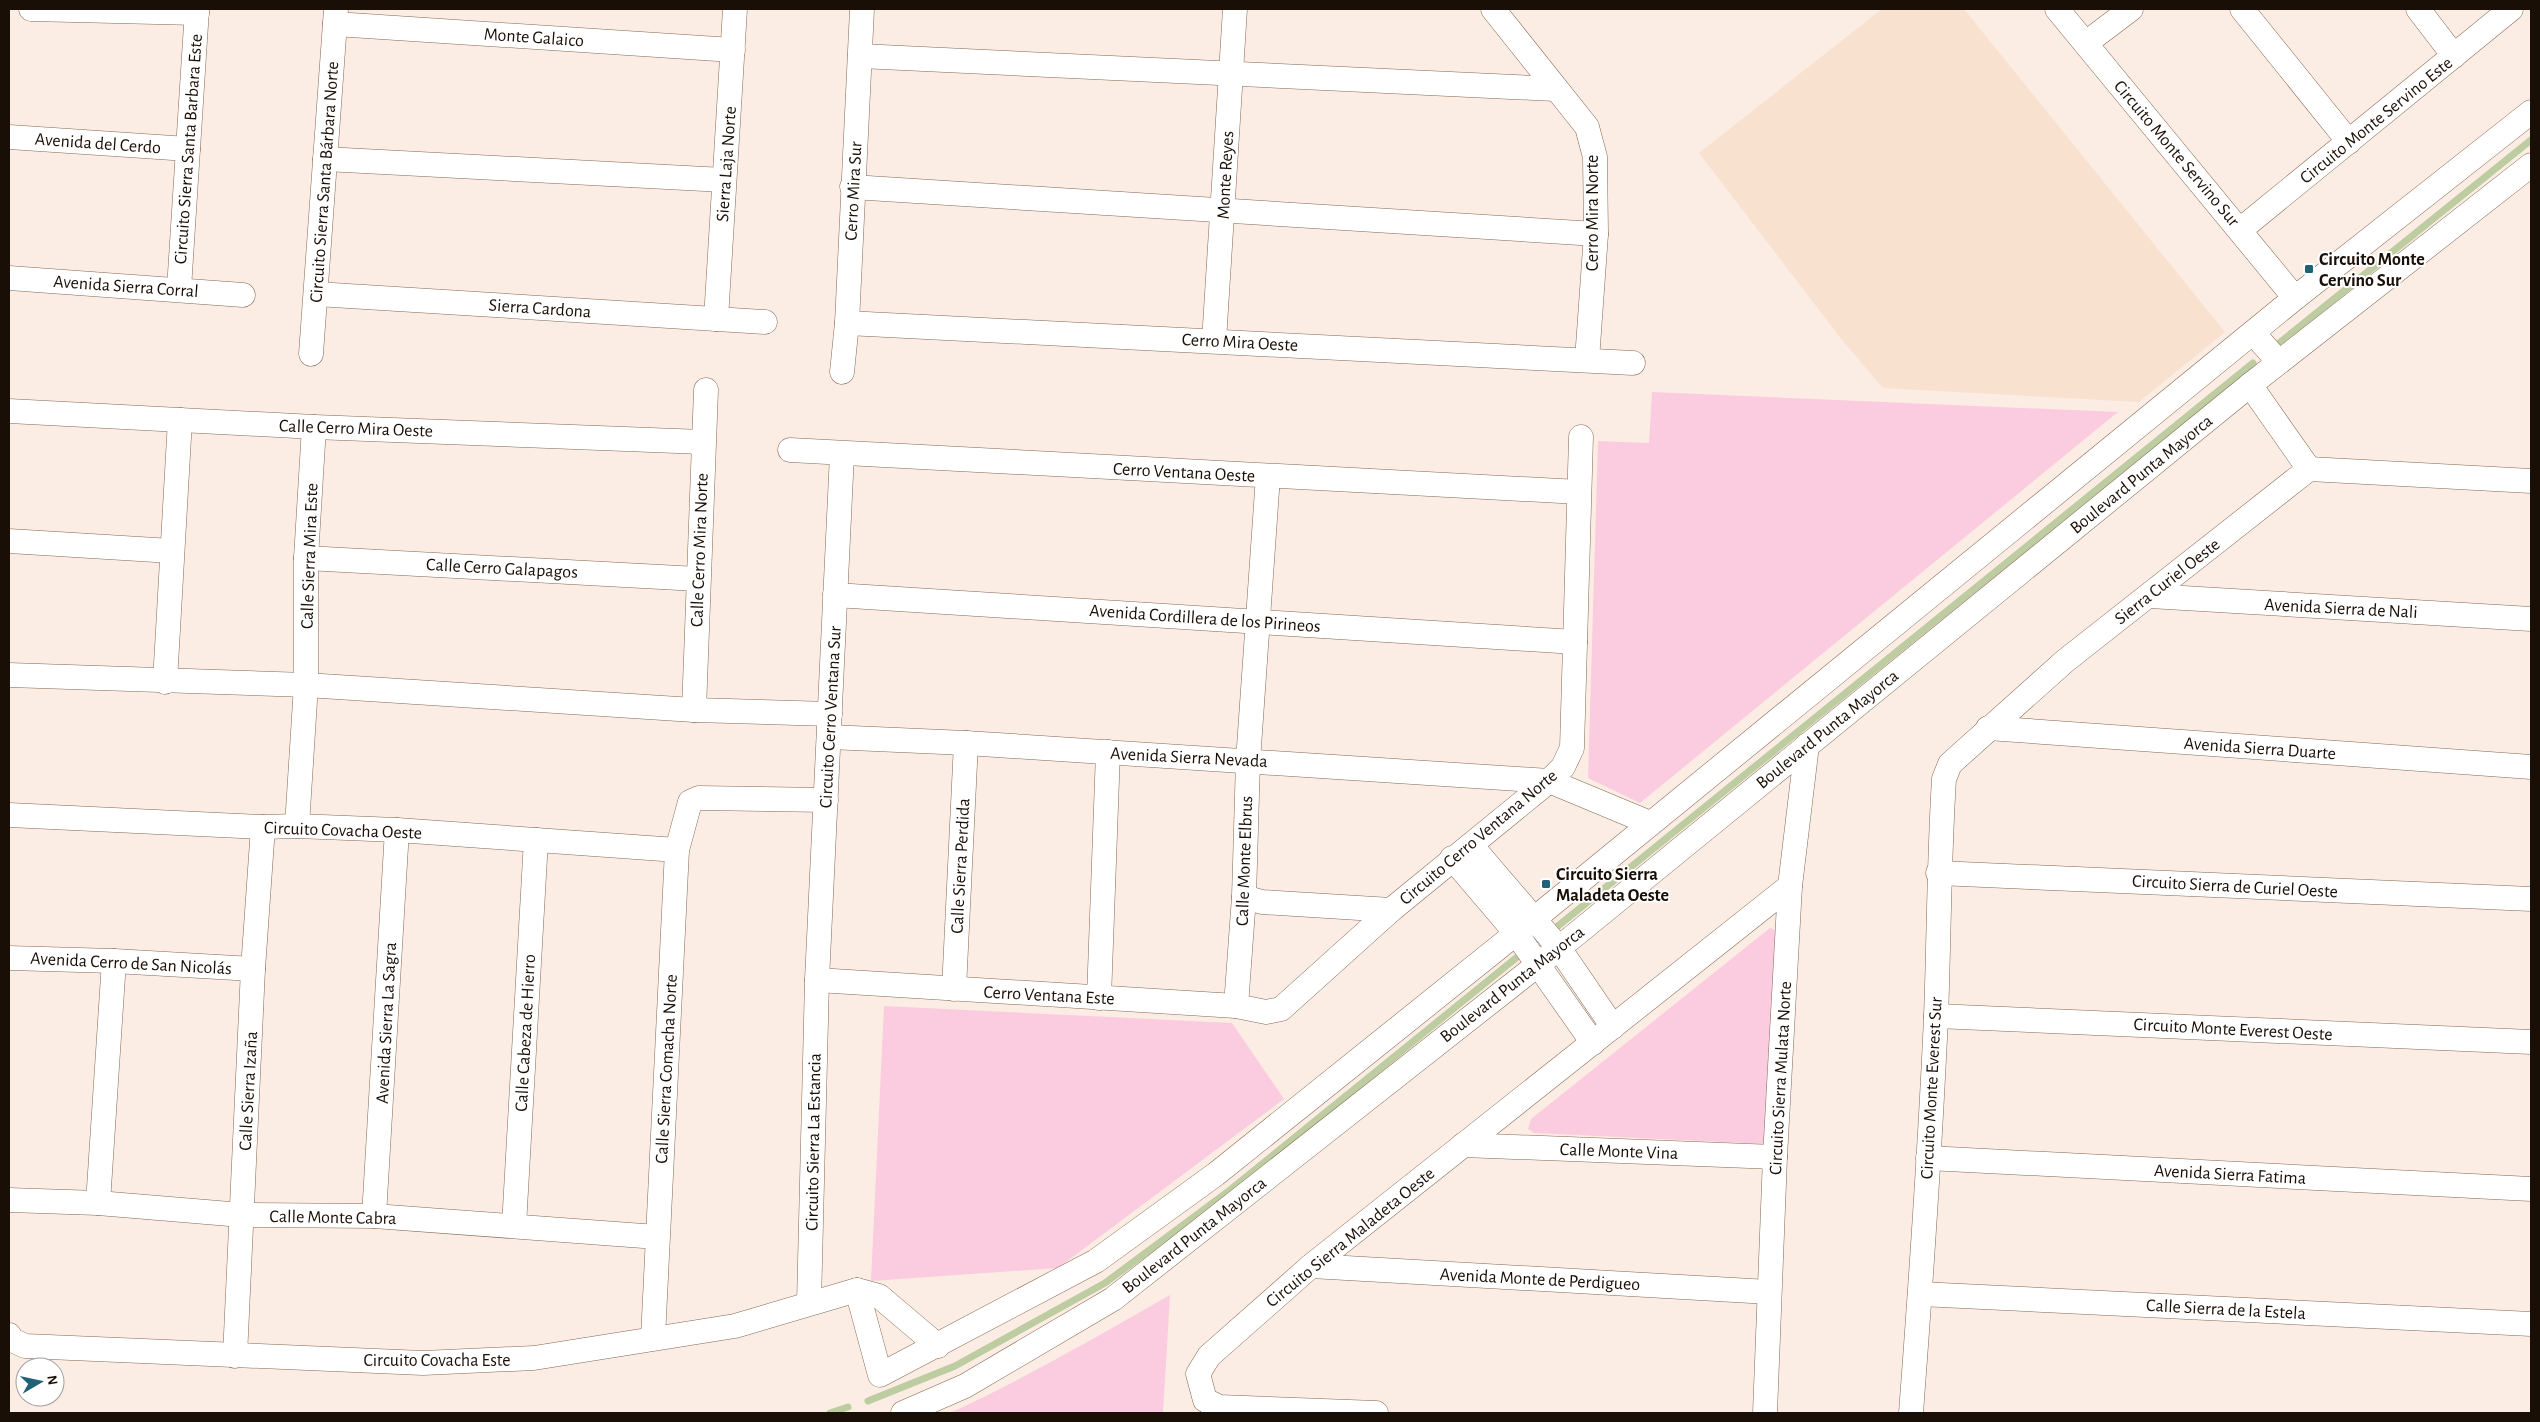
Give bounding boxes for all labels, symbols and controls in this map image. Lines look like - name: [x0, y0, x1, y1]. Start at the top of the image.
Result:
- street label: Monte Galaico: [483, 26, 585, 50]
- street label: Circuito Sierra Santa Barbara Este: [172, 33, 206, 265]
- street label: Circuito Monte Servino Este: [2297, 54, 2456, 188]
- street label: Circuito Sierra Santa Bárbara Norte: [308, 61, 342, 303]
- street label: Circuito Monte Servino Sur: [2110, 77, 2243, 230]
- street label: Sierra Laja Norte: [714, 106, 740, 223]
- street label: Monte Reyes: [1215, 130, 1237, 220]
- street label: Avenida del Cerdo: [34, 131, 162, 157]
- street label: Cerro Mira Sur: [842, 141, 866, 241]
- street label: Cerro Mira Norte: [1584, 155, 1602, 271]
- place label: Circuito Monte Cervino Sur: [2319, 251, 2425, 290]
- marker: Circuito Monte Cervino Sur: [2303, 263, 2315, 275]
- street label: Avenida Sierra Corral: [53, 273, 199, 301]
- street label: Sierra Cardona: [488, 296, 592, 322]
- street label: Cerro Mira Oeste: [1181, 331, 1299, 355]
- street label: Boulevard Punta Mayorca: [2067, 412, 2216, 538]
- street label: Calle Cerro Mira Oeste: [279, 417, 433, 441]
- street label: Cerro Ventana Oeste: [1112, 460, 1255, 486]
- street label: Calle Cerro Mira Norte: [688, 473, 712, 627]
- street label: Calle Sierra Mira Este: [298, 483, 322, 629]
- street label: Sierra Curiel Oeste: [2112, 535, 2224, 628]
- street label: Calle Cerro Galapagos: [426, 556, 578, 582]
- street label: Avenida Sierra de Nali: [2264, 596, 2418, 622]
- street label: Avenida Cordillera de los Pirineos: [1089, 602, 1321, 636]
- street label: Circuito Cerro Ventana Sur: [817, 625, 845, 809]
- street label: Boulevard Punta Mayorca: [1753, 667, 1902, 793]
- street label: Avenida Sierra Duarte: [2183, 735, 2337, 763]
- street label: Avenida Sierra Nevada: [1110, 745, 1268, 771]
- street label: Circuito Cerro Ventana Norte: [1396, 767, 1561, 909]
- street label: Calle Monte Elbrus: [1234, 796, 1256, 926]
- street label: Calle Sierra Perdida: [948, 798, 974, 934]
- street label: Circuito Covacha Oeste: [264, 819, 422, 843]
- place label: Circuito Sierra Maladeta Oeste: [1556, 866, 1669, 905]
- street label: Circuito Sierra de Curiel Oeste: [2132, 873, 2338, 901]
- marker: Circuito Sierra Maladeta Oeste: [1540, 878, 1552, 890]
- street label: Boulevard Punta Mayorca: [1437, 923, 1588, 1046]
- street label: Avenida Sierra La Sagra: [374, 942, 400, 1104]
- street label: Avenida Cerro de San Nicolás: [30, 950, 232, 978]
- street label: Calle Cabeza de Hierro: [513, 954, 539, 1112]
- street label: Calle Sierra Comacha Norte: [653, 974, 681, 1164]
- street label: Circuito Sierra Mulata Norte: [1767, 981, 1795, 1175]
- street label: Cerro Ventana Este: [983, 984, 1115, 1008]
- street label: Circuito Monte Everest Sur: [1918, 996, 1946, 1180]
- street label: Circuito Monte Everest Oeste: [2133, 1016, 2333, 1044]
- street label: Calle Sierra Izaña: [237, 1031, 261, 1151]
- street label: Circuito Sierra La Estancia: [803, 1053, 825, 1231]
- street label: Calle Monte Vina: [1559, 1141, 1678, 1163]
- street label: Avenida Sierra Fatima: [2153, 1162, 2306, 1188]
- street label: Circuito Sierra Maladeta Oeste: [1263, 1164, 1438, 1311]
- street label: Boulevard Punta Mayorca: [1119, 1174, 1270, 1297]
- street label: Calle Monte Cabra: [269, 1208, 397, 1228]
- street label: Avenida Monte de Perdigueo: [1439, 1266, 1641, 1294]
- street label: Calle Sierra de la Estela: [2146, 1297, 2306, 1323]
- street label: Circuito Covacha Este: [363, 1352, 511, 1370]
- north arrow: [15, 1357, 65, 1407]
- text: N: [44, 1374, 60, 1386]

